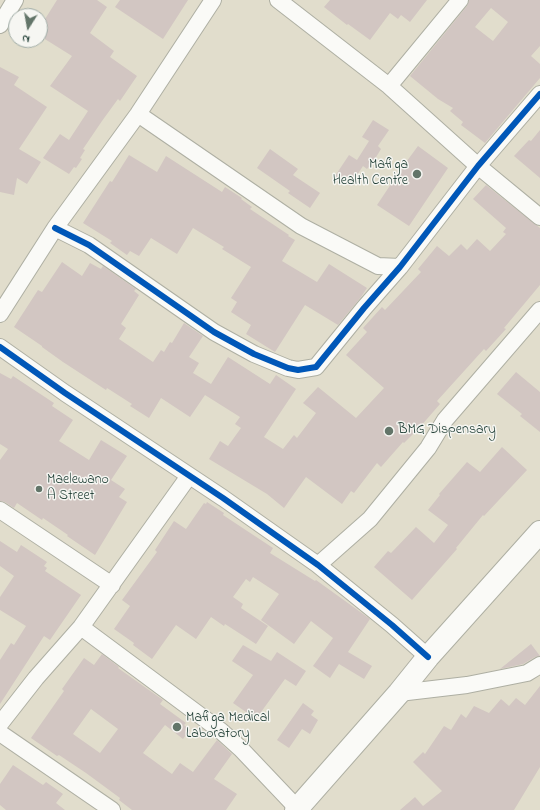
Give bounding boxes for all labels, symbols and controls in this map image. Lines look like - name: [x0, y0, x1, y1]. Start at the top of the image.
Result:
- north arrow: [8, 8, 48, 48]
- text: N: [21, 30, 31, 47]
- place label: Mafiga Health Centre: [333, 158, 408, 190]
- marker: Mafiga Health Centre: [411, 168, 423, 180]
- place label: BMG Dispensary: [398, 423, 496, 439]
- marker: BMG Dispensary: [383, 425, 395, 437]
- place label: Maelewano A Street: [47, 473, 109, 506]
- marker: Maelewano A Street: [34, 484, 44, 494]
- place label: Mafiga Medical Laboratory: [186, 711, 270, 744]
- marker: Mafiga Medical Laboratory: [171, 721, 183, 733]

